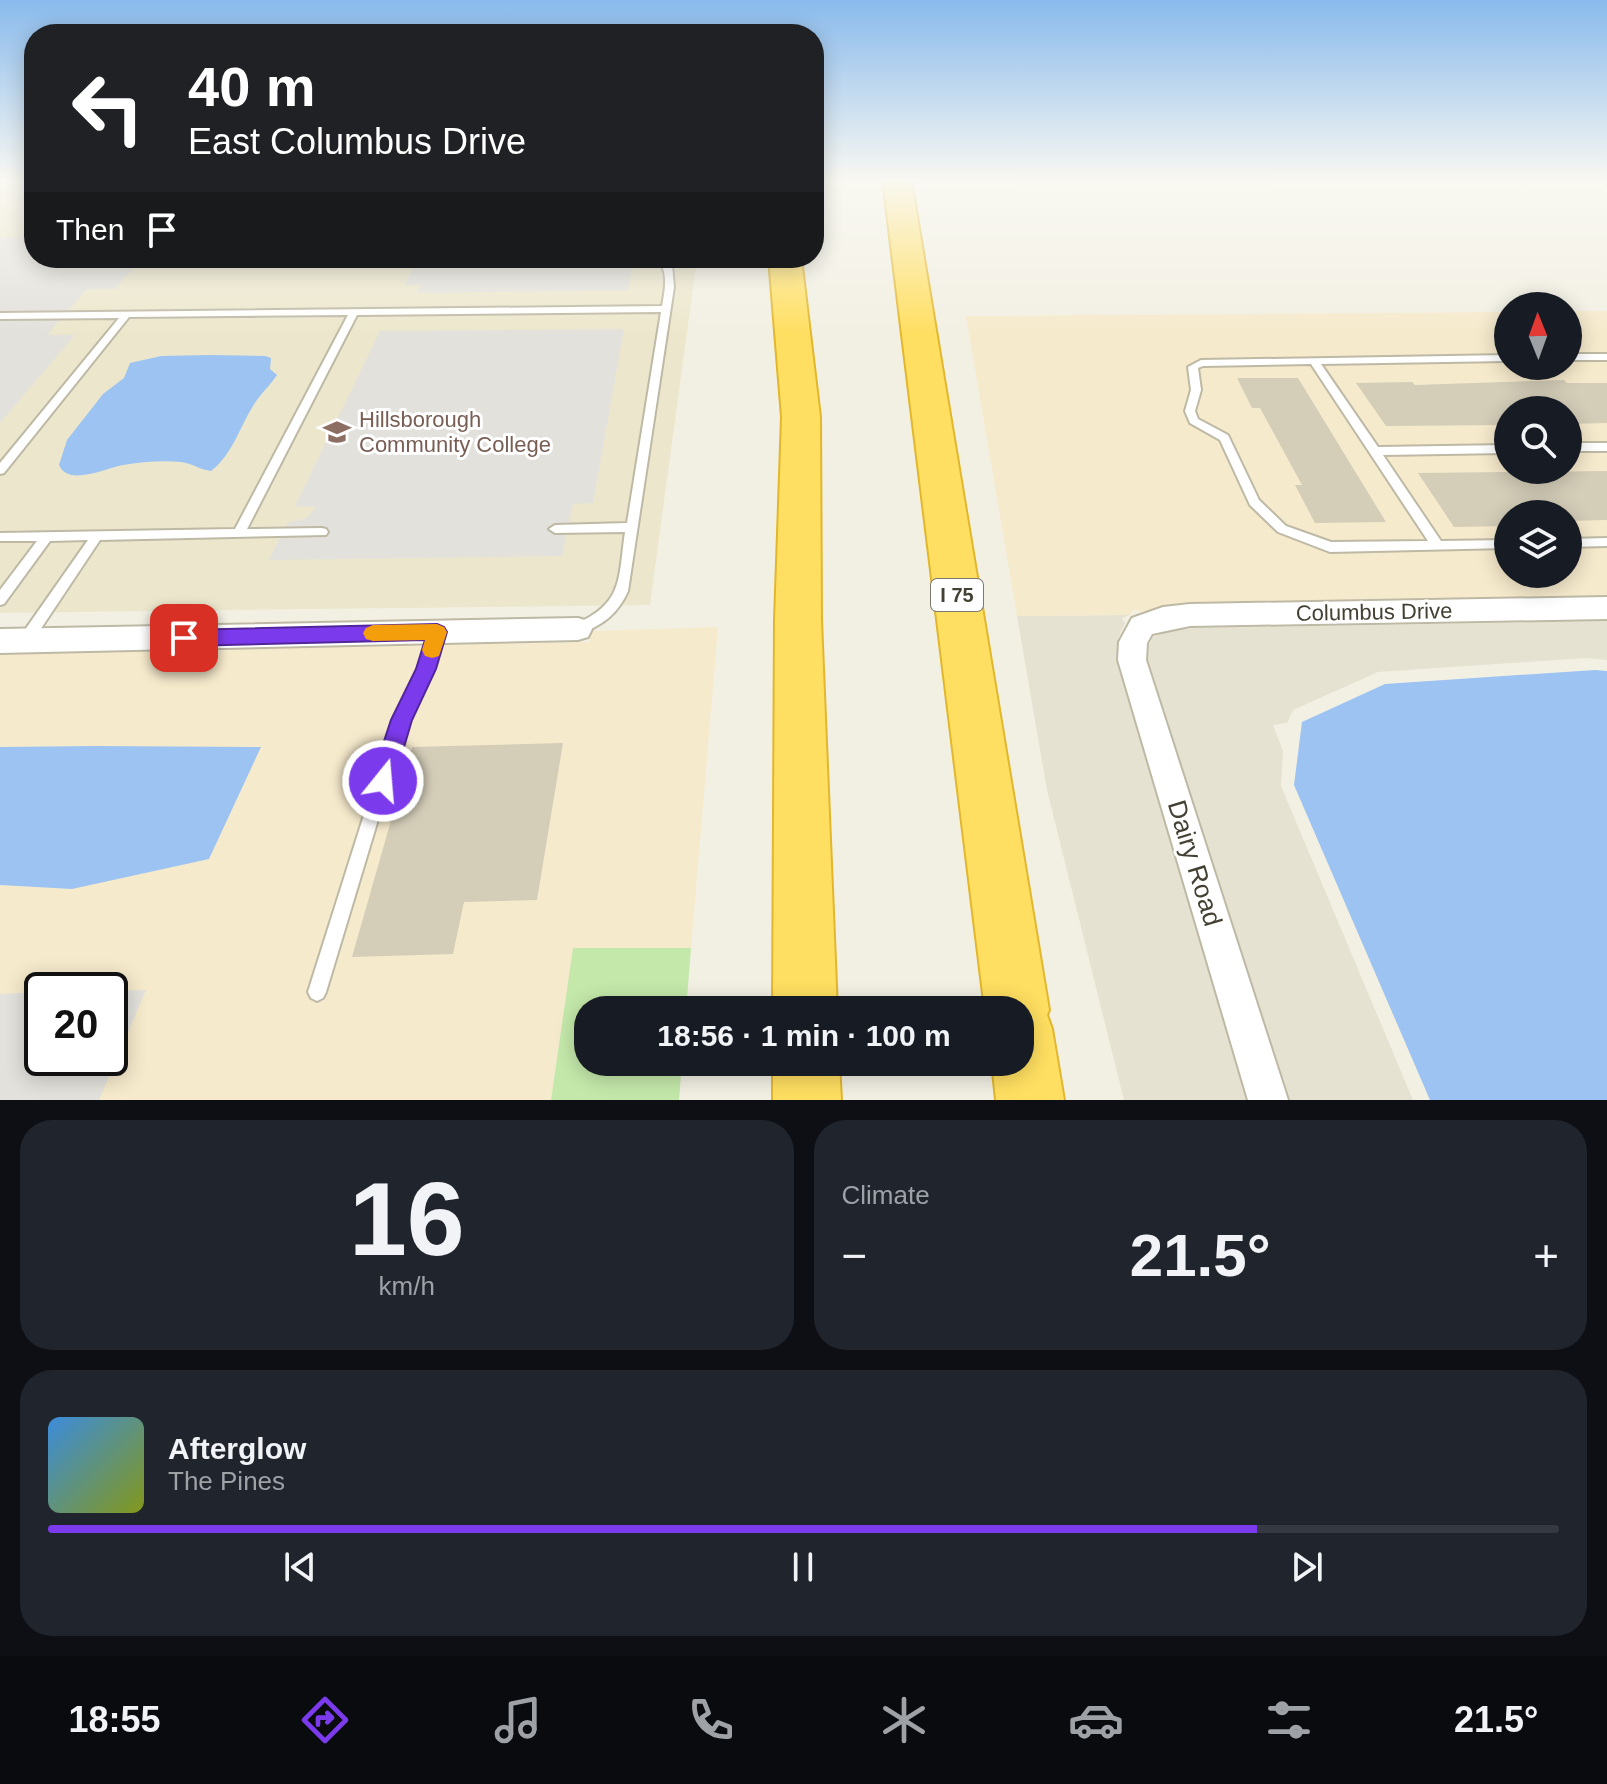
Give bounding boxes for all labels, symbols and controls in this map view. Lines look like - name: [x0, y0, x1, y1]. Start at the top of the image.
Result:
- text: 40 m: [188, 55, 316, 118]
- icon: left: [56, 56, 160, 160]
- text: East Columbus Drive: [188, 121, 526, 162]
- icon: arrive: [140, 208, 184, 252]
- text: Then: [56, 213, 124, 246]
- north arrow: [1494, 292, 1582, 380]
- map controls: [1494, 292, 1582, 588]
- button: search: [1494, 396, 1582, 484]
- place label: Hillsborough Community College: [359, 407, 551, 457]
- school or university icon: Hillsborough Community College: [322, 417, 352, 447]
- button: layers: [1494, 500, 1582, 588]
- road number: I 75: [931, 579, 983, 611]
- street label: Columbus Drive: [1296, 598, 1452, 626]
- pin: [150, 604, 218, 672]
- icon: arrive: [162, 616, 206, 660]
- position arrow: [341, 739, 425, 823]
- street label: Dairy Road: [1162, 796, 1228, 930]
- speed limit sign: 20: [24, 972, 128, 1076]
- text: 18:56 · 1 min · 100 m: [657, 1019, 951, 1052]
- text: 16: [349, 1161, 465, 1277]
- text: Climate: [842, 1180, 930, 1210]
- text: 21.5°: [1130, 1222, 1271, 1289]
- text: −: [842, 1231, 867, 1280]
- text: +: [1533, 1231, 1559, 1280]
- text: km/h: [379, 1271, 435, 1301]
- text: Afterglow: [168, 1432, 306, 1465]
- text: The Pines: [168, 1466, 285, 1496]
- icon: previous: [278, 1545, 322, 1589]
- icon: pause: [781, 1545, 825, 1589]
- icon: next: [1285, 1545, 1329, 1589]
- icon: directions: [297, 1692, 353, 1748]
- icon: music: [490, 1692, 546, 1748]
- icon: phone: [683, 1692, 739, 1748]
- icon: climate: [876, 1692, 932, 1748]
- icon: car: [1068, 1692, 1124, 1748]
- icon: filters: [1261, 1692, 1317, 1748]
- text: 18:55: [68, 1699, 160, 1740]
- text: 21.5°: [1454, 1699, 1539, 1740]

